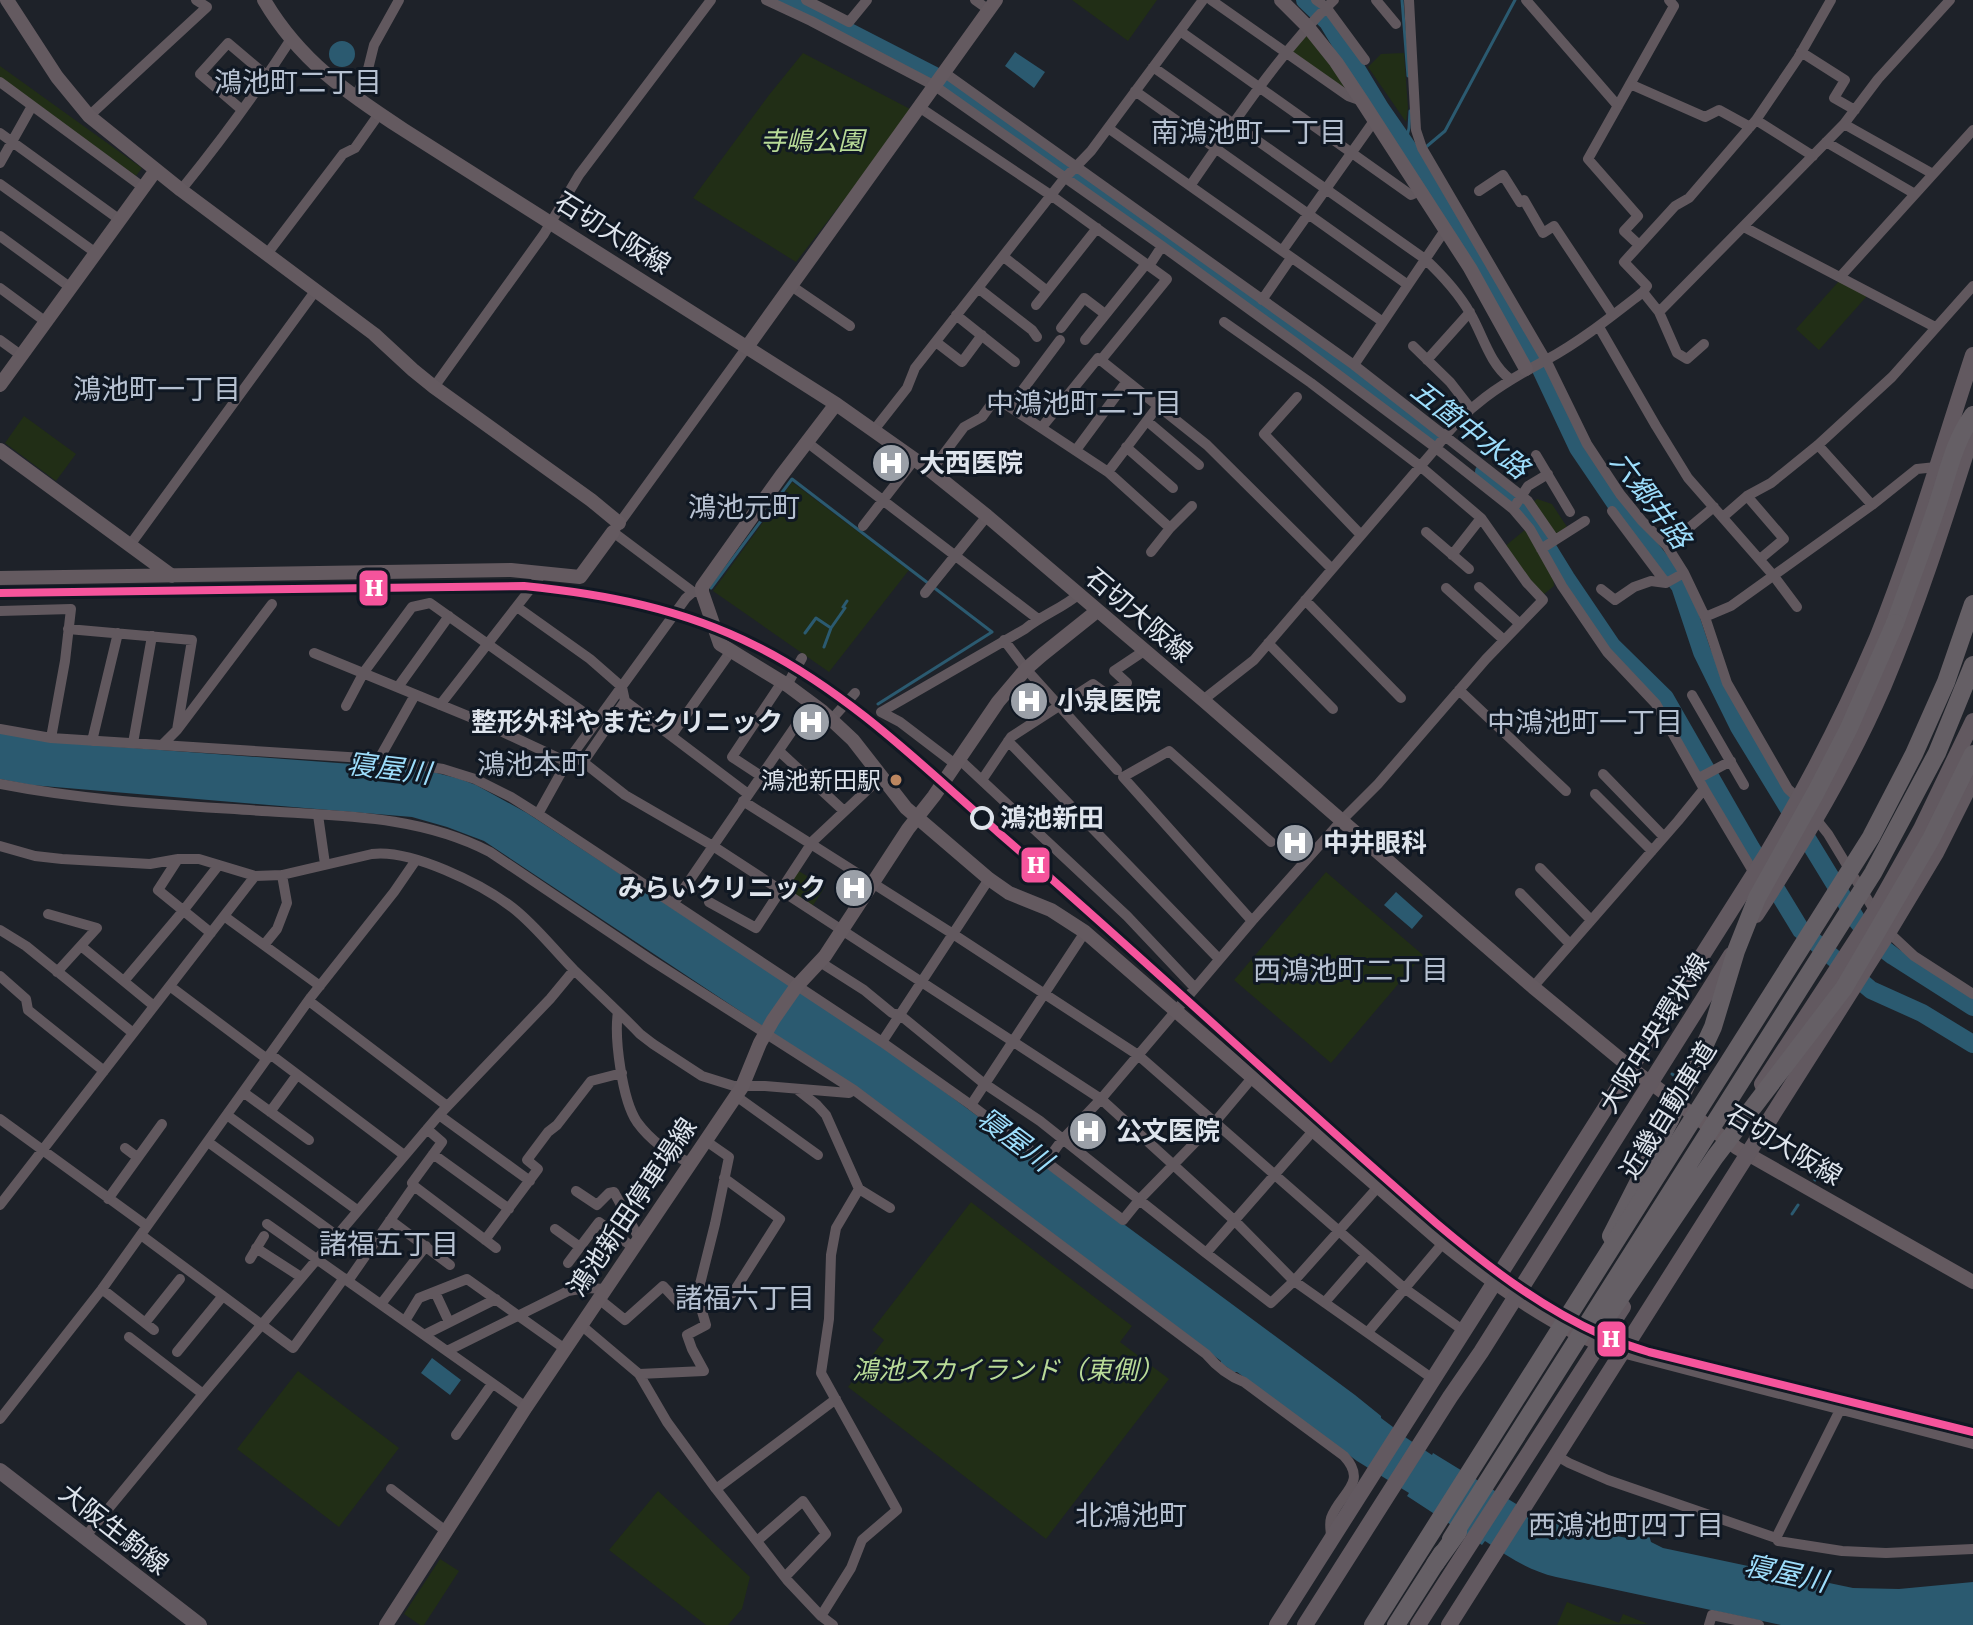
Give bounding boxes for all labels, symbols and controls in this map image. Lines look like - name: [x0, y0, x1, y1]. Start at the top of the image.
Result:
- district label: 鴻池町二丁目: [214, 66, 382, 99]
- district label: 南鴻池町一丁目: [1151, 116, 1347, 149]
- park label: 寺嶋公園: [760, 126, 868, 156]
- street label: 石切大阪線: [550, 186, 676, 280]
- district label: 鴻池町一丁目: [73, 373, 241, 406]
- water label: 五箇中水路: [1404, 373, 1537, 487]
- district label: 中鴻池町二丁目: [986, 387, 1182, 420]
- hospital icon: 大西医院: [870, 442, 912, 484]
- water label: 六郷井路: [1604, 446, 1699, 557]
- place label: 大西医院: [919, 448, 1023, 478]
- district label: 鴻池元町: [688, 491, 800, 524]
- street label: 石切大阪線: [1080, 562, 1198, 668]
- line badge: H: [358, 569, 389, 607]
- text: H: [365, 576, 383, 601]
- hospital icon: 小泉医院: [1008, 680, 1050, 722]
- place label: 小泉医院: [1057, 686, 1161, 716]
- hospital icon: 整形外科やまだクリニック: [790, 701, 832, 743]
- district label: 中鴻池町一丁目: [1487, 706, 1683, 739]
- place label: 整形外科やまだクリニック: [471, 707, 783, 737]
- water label: 寝屋川: [345, 747, 436, 790]
- district label: 鴻池本町: [477, 748, 589, 781]
- place label: 鴻池新田駅: [761, 767, 881, 795]
- marker: 鴻池新田駅: [888, 772, 904, 788]
- place label: 鴻池新田: [1000, 803, 1104, 833]
- marker: 鴻池新田: [971, 807, 993, 829]
- hospital icon: 中井眼科: [1274, 822, 1316, 864]
- place label: 中井眼科: [1323, 828, 1427, 858]
- line badge: H: [1020, 846, 1051, 884]
- text: H: [1027, 853, 1045, 878]
- hospital icon: みらいクリニック: [833, 867, 875, 909]
- place label: みらいクリニック: [618, 873, 826, 903]
- street label: 大阪中央環状線: [1593, 948, 1715, 1118]
- district label: 西鴻池町二丁目: [1253, 954, 1449, 987]
- street label: 近畿自動車道: [1614, 1036, 1722, 1184]
- street label: 石切大阪線: [1721, 1099, 1847, 1191]
- water label: 寝屋川: [971, 1101, 1061, 1180]
- hospital icon: 公文医院: [1067, 1110, 1109, 1152]
- street label: 鴻池新田停車場線: [561, 1112, 703, 1302]
- place label: 公文医院: [1116, 1116, 1220, 1146]
- district label: 諸福五丁目: [319, 1228, 459, 1261]
- district label: 諸福六丁目: [675, 1282, 815, 1315]
- line badge: H: [1596, 1320, 1627, 1358]
- text: H: [1602, 1327, 1620, 1352]
- park label: 鴻池スカイランド（東側）: [852, 1355, 1164, 1385]
- street label: 大阪生駒線: [54, 1477, 174, 1581]
- district label: 北鴻池町: [1075, 1499, 1187, 1532]
- district label: 西鴻池町四丁目: [1528, 1509, 1724, 1542]
- water label: 寝屋川: [1741, 1549, 1833, 1599]

